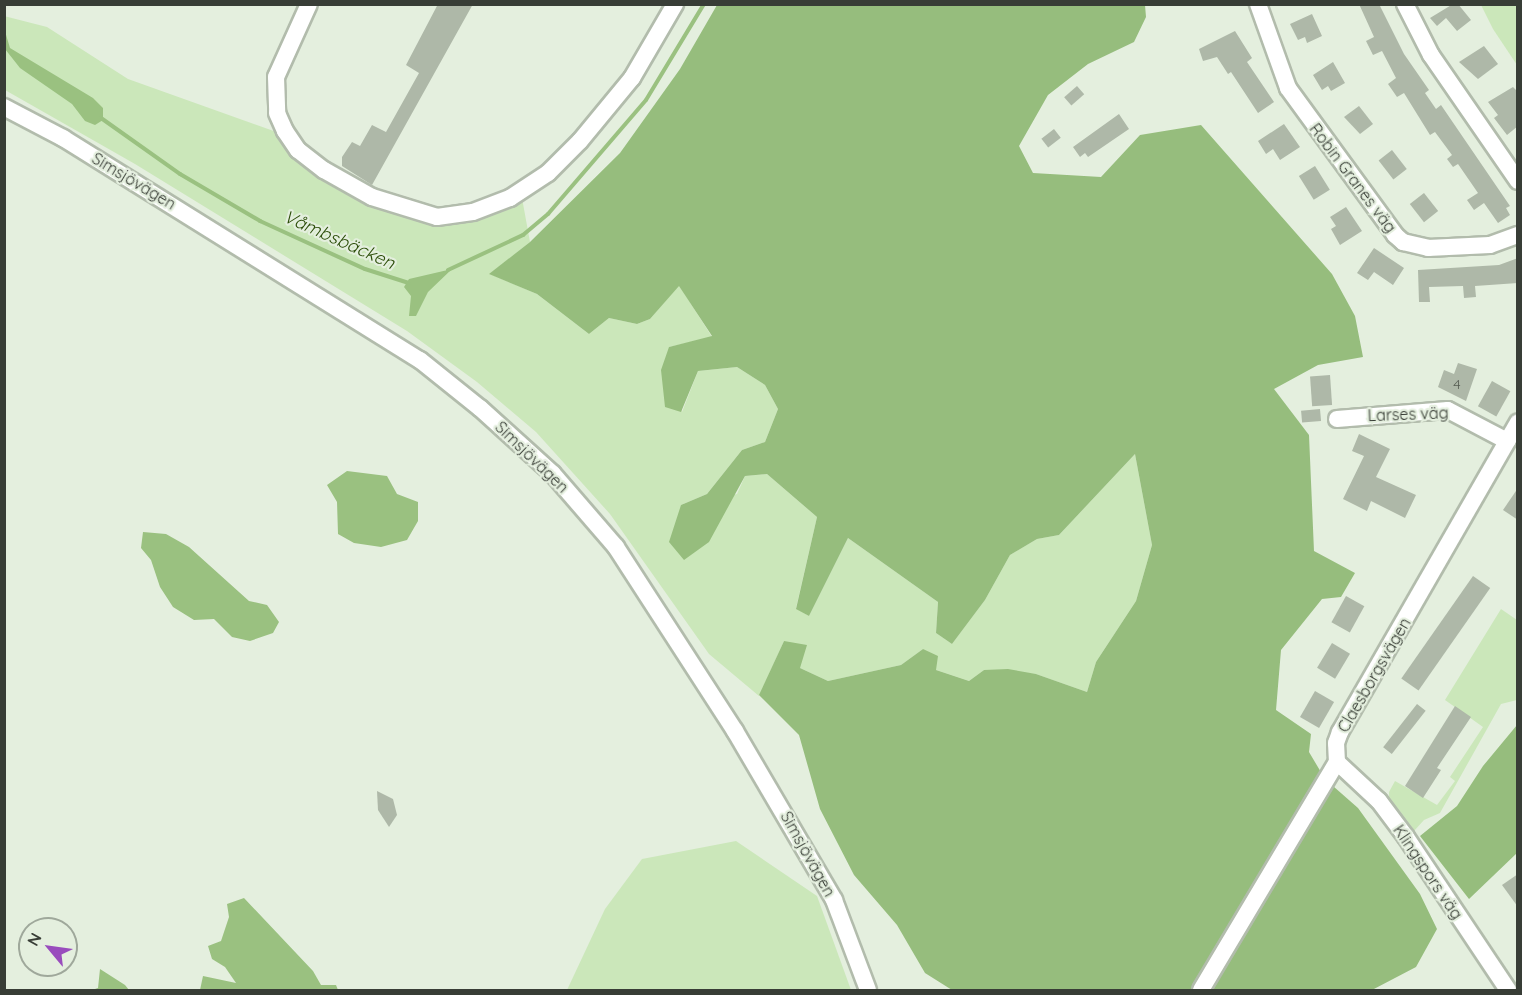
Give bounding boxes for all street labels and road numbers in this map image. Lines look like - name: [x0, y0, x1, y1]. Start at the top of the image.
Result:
- street label: Robin Granes väg: [1306, 119, 1400, 237]
- street label: Simsjövägen: [89, 148, 179, 214]
- street label: Larses väg: [1367, 403, 1449, 425]
- street label: Simsjövägen: [491, 417, 573, 497]
- street label: Claesborgsvägen: [1333, 614, 1415, 736]
- street label: Simsjövägen: [777, 808, 839, 900]
- street label: Klingspors väg: [1389, 821, 1467, 923]

